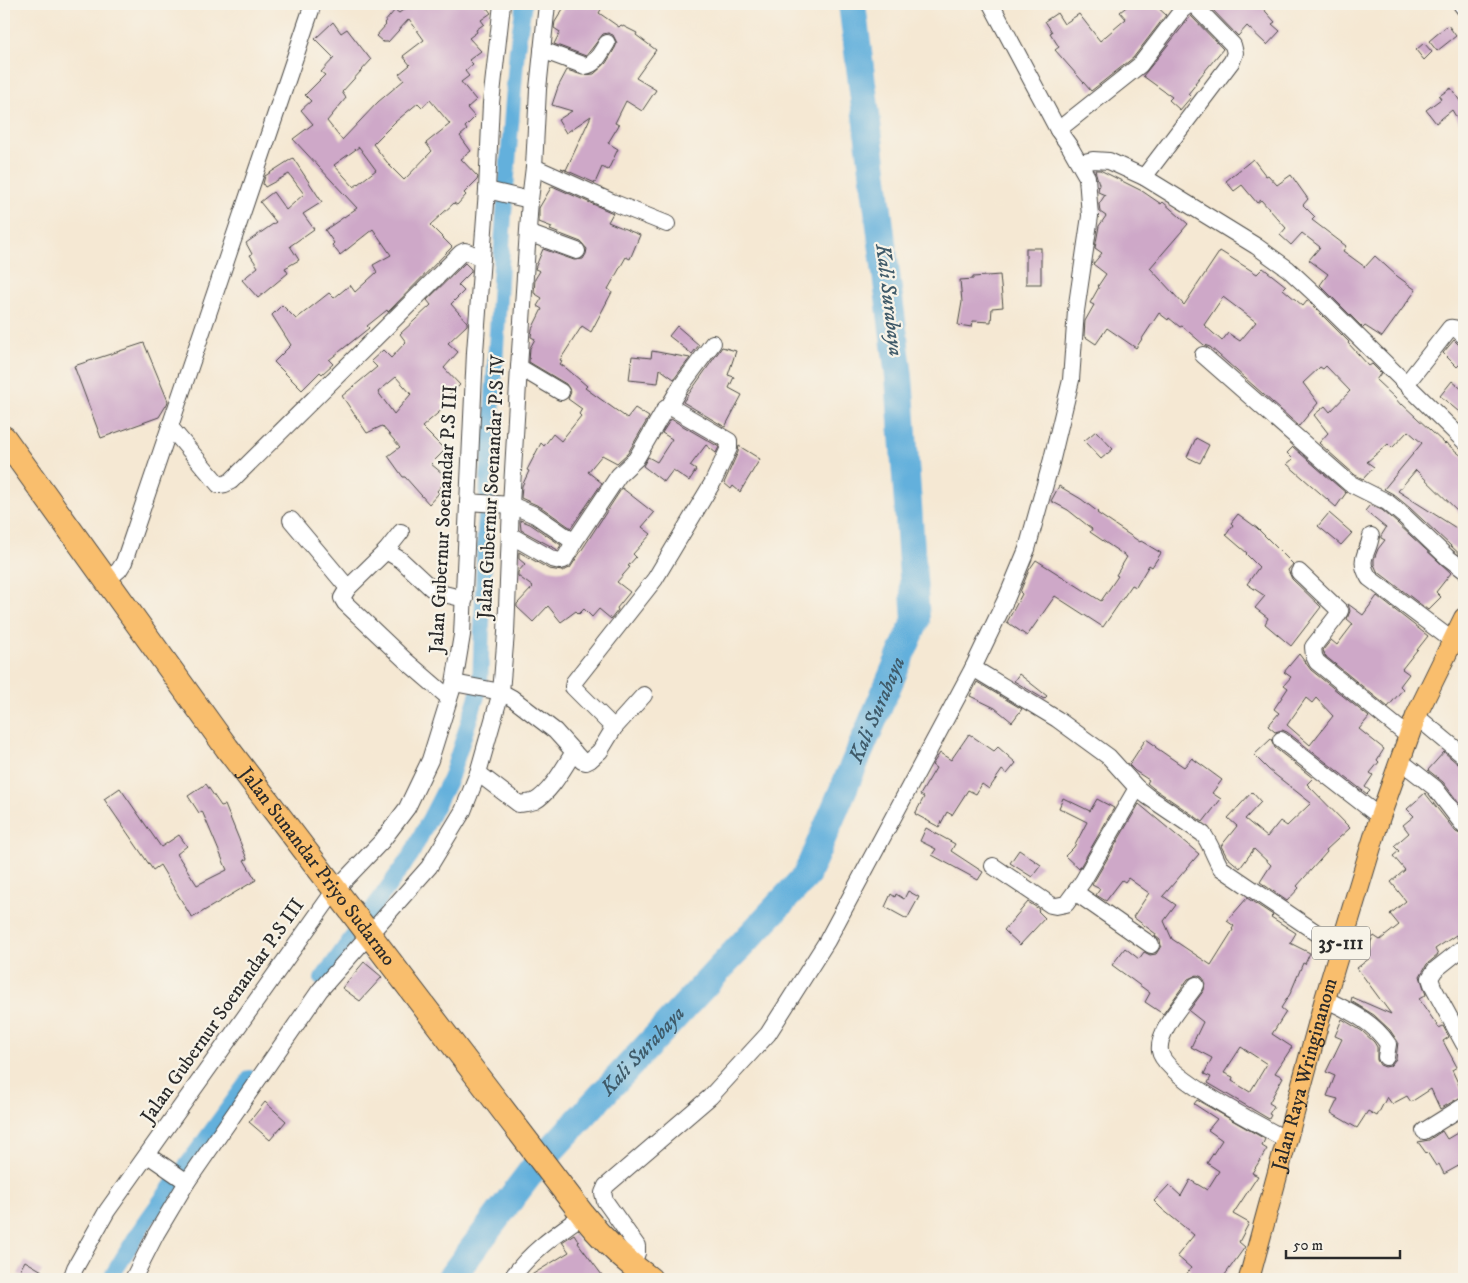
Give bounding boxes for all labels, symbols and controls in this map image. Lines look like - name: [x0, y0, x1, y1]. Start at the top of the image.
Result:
- water label: Kali Surabaya: [869, 241, 909, 358]
- street label: Jalan Gubernur Soenandar P.S IV: [472, 354, 511, 622]
- street label: Jalan Gubernur Soenandar P.S III: [424, 384, 464, 656]
- water label: Kali Surabaya: [843, 653, 912, 768]
- street label: Jalan Sunandar Priyo Sudarmo: [232, 761, 401, 971]
- street label: Jalan Gubernur Soenandar P.S III: [135, 894, 310, 1130]
- road number: 35-111: [1312, 926, 1370, 960]
- street label: Jalan Raya Wringinanom: [1266, 975, 1343, 1175]
- water label: Kali Surabaya: [594, 1001, 691, 1102]
- scale bar: [1286, 1228, 1399, 1260]
- text: 50 m: [1293, 1236, 1323, 1255]

